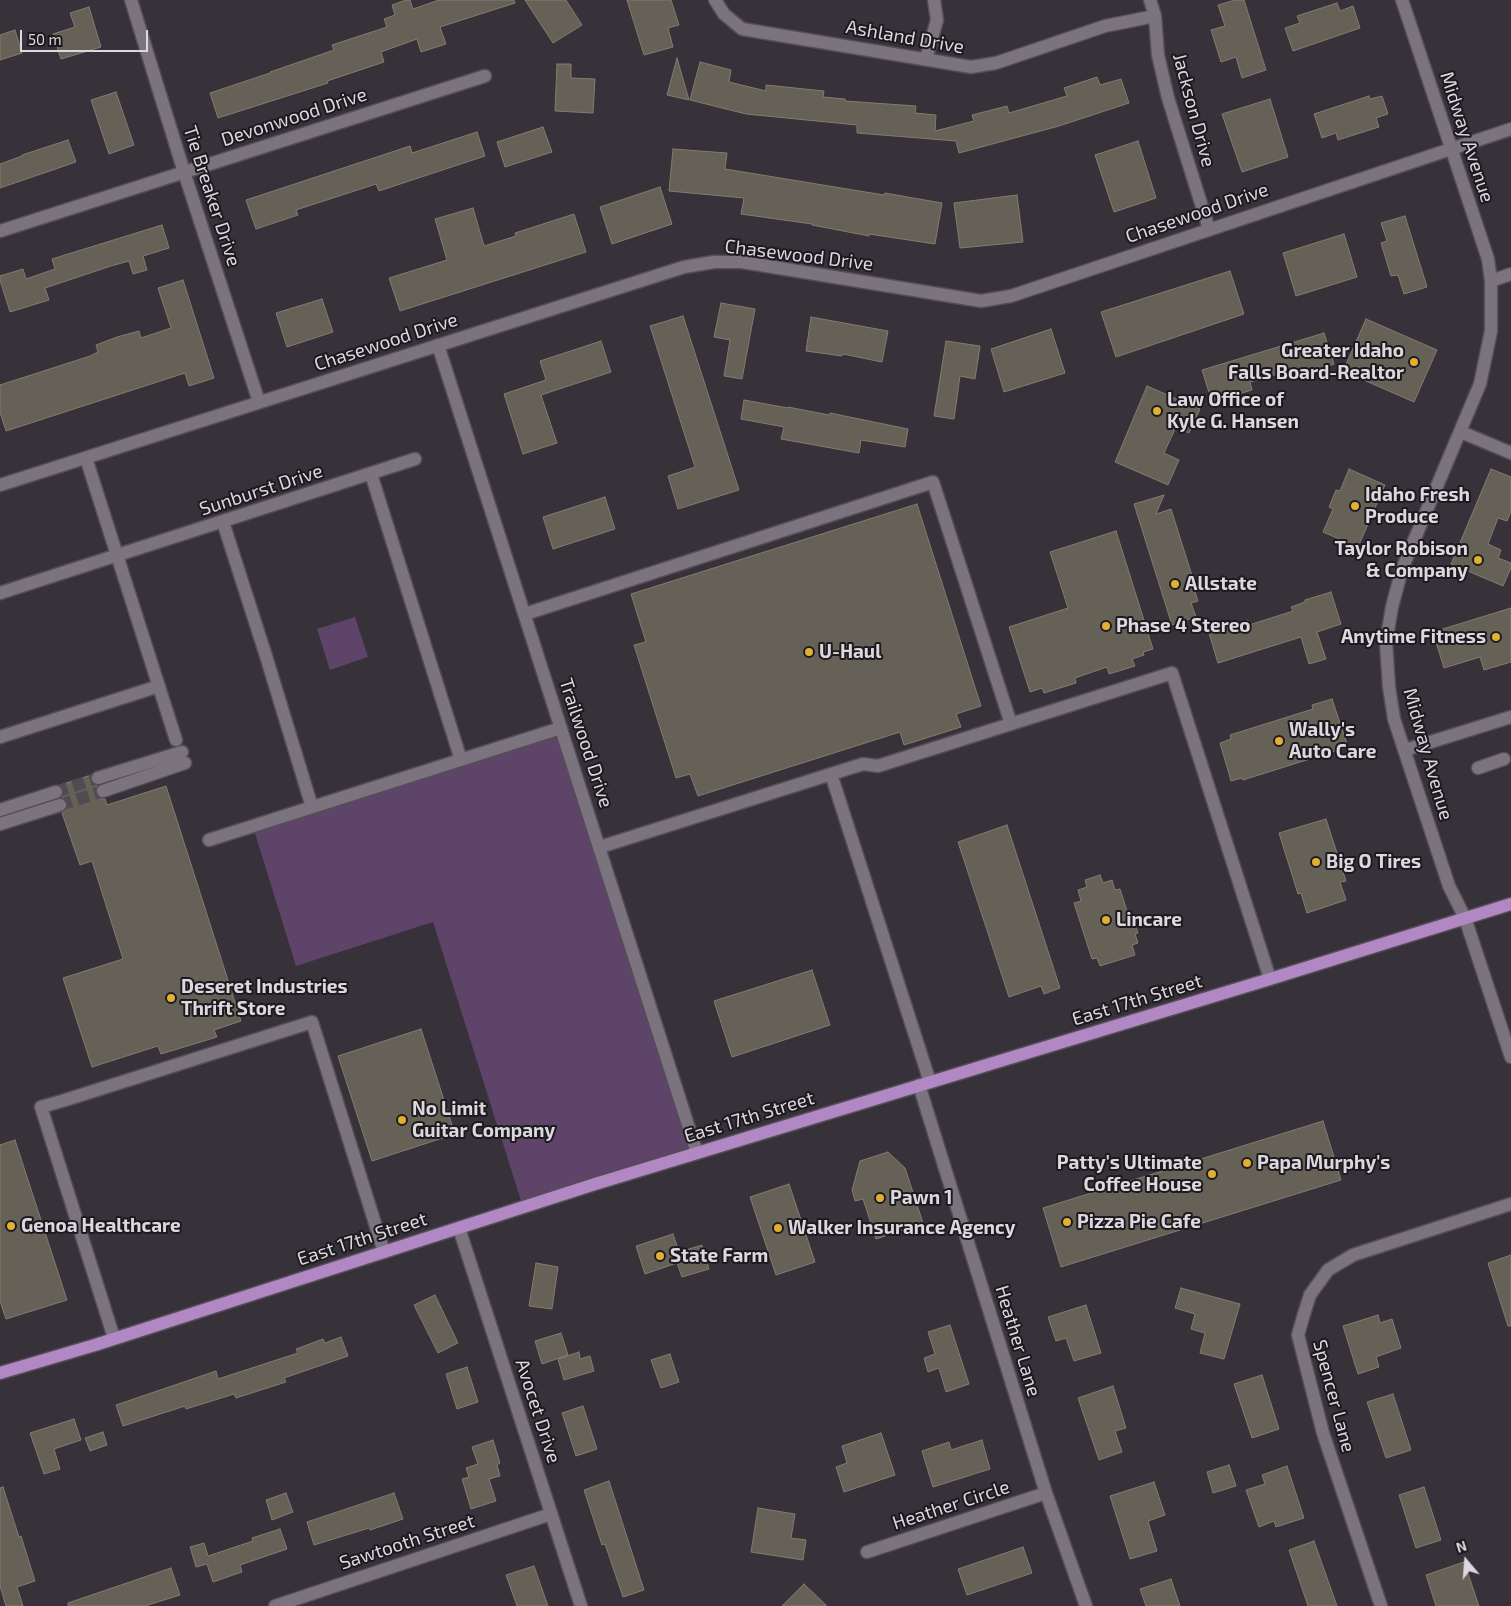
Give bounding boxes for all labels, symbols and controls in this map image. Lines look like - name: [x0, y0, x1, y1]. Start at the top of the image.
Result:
- street label: Ashland Drive: [844, 15, 966, 59]
- scale bar: [22, 20, 150, 52]
- text: 50 m: [28, 30, 62, 48]
- street label: Jackson Drive: [1168, 51, 1220, 169]
- street label: Midway Avenue: [1435, 69, 1499, 205]
- street label: Devonwood Drive: [218, 83, 370, 151]
- street label: Tie Breaker Drive: [179, 123, 245, 269]
- street label: Chasewood Drive: [1123, 178, 1271, 248]
- street label: Chasewood Drive: [723, 235, 875, 275]
- street label: Chasewood Drive: [311, 308, 461, 376]
- place label: Greater Idaho Falls Board-Realtor: [1228, 340, 1404, 384]
- marker: Greater Idaho Falls Board-Realtor: [1408, 356, 1420, 368]
- place label: Law Office of Kyle G. Hansen: [1167, 389, 1299, 433]
- marker: Law Office of Kyle G. Hansen: [1151, 405, 1163, 417]
- street label: Sunburst Drive: [197, 459, 325, 521]
- place label: Idaho Fresh Produce: [1365, 484, 1470, 528]
- marker: Idaho Fresh Produce: [1349, 500, 1361, 512]
- place label: Taylor Robison & Company: [1334, 538, 1468, 582]
- marker: Taylor Robison & Company: [1472, 554, 1484, 566]
- place label: Allstate: [1185, 573, 1257, 595]
- marker: Allstate: [1169, 578, 1181, 590]
- place label: Phase 4 Stereo: [1116, 615, 1251, 637]
- marker: Phase 4 Stereo: [1100, 620, 1112, 632]
- place label: Anytime Fitness: [1341, 626, 1486, 648]
- marker: Anytime Fitness: [1490, 631, 1502, 643]
- place label: U-Haul: [819, 641, 881, 663]
- marker: U-Haul: [803, 646, 815, 658]
- street label: Trailwood Drive: [554, 675, 618, 811]
- street label: Midway Avenue: [1398, 685, 1458, 823]
- place label: Wally's Auto Care: [1289, 719, 1376, 763]
- marker: Wally's Auto Care: [1273, 735, 1285, 747]
- place label: Big O Tires: [1326, 851, 1421, 873]
- marker: Big O Tires: [1310, 856, 1322, 868]
- place label: Lincare: [1116, 909, 1182, 931]
- marker: Lincare: [1100, 914, 1112, 926]
- street label: East 17th Street: [1069, 969, 1205, 1031]
- place label: Deseret Industries Thrift Store: [181, 976, 348, 1020]
- marker: Deseret Industries Thrift Store: [165, 992, 177, 1004]
- street label: East 17th Street: [681, 1086, 817, 1148]
- place label: No Limit Guitar Company: [412, 1098, 555, 1142]
- marker: No Limit Guitar Company: [396, 1114, 408, 1126]
- place label: Patty's Ultimate Coffee House: [1057, 1152, 1202, 1196]
- place label: Papa Murphy's: [1257, 1152, 1390, 1174]
- marker: Papa Murphy's: [1241, 1157, 1253, 1169]
- marker: Patty's Ultimate Coffee House: [1206, 1168, 1218, 1180]
- place label: Pawn 1: [890, 1187, 952, 1209]
- marker: Pawn 1: [874, 1192, 886, 1204]
- street label: East 17th Street: [294, 1207, 430, 1271]
- place label: Pizza Pie Cafe: [1077, 1211, 1201, 1233]
- place label: Genoa Healthcare: [21, 1215, 181, 1237]
- marker: Pizza Pie Cafe: [1061, 1216, 1073, 1228]
- place label: Walker Insurance Agency: [788, 1217, 1015, 1239]
- marker: Genoa Healthcare: [5, 1220, 17, 1232]
- marker: Walker Insurance Agency: [772, 1222, 784, 1234]
- place label: State Farm: [670, 1245, 768, 1267]
- marker: State Farm: [654, 1250, 666, 1262]
- street label: Heather Lane: [990, 1283, 1046, 1399]
- street label: Spencer Lane: [1308, 1337, 1360, 1455]
- street label: Avocet Drive: [510, 1356, 566, 1466]
- street label: Heather Circle: [890, 1475, 1012, 1535]
- street label: Sawtooth Street: [336, 1509, 478, 1575]
- north arrow: [1441, 1536, 1491, 1586]
- text: N: [1454, 1537, 1469, 1556]

